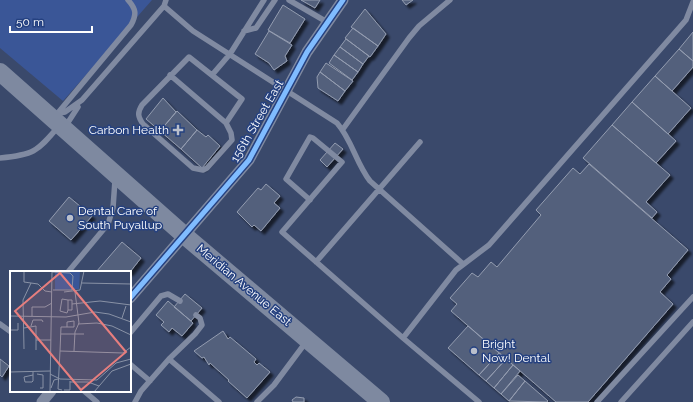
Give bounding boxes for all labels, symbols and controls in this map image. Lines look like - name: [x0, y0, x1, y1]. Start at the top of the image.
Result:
- scale bar: [10, 8, 92, 34]
- text: 50 m: [16, 15, 44, 29]
- street label: 156th Street East: [228, 77, 286, 165]
- place label: Carbon Health: [89, 123, 169, 137]
- marker: Carbon Health: [172, 124, 184, 136]
- place label: Dental Care of South Puyallup: [78, 204, 162, 232]
- marker: Dental Care of South Puyallup: [65, 213, 75, 223]
- street label: Meridian Avenue East: [194, 241, 294, 329]
- inset map: [10, 271, 131, 392]
- place label: Bright Now! Dental: [482, 337, 551, 365]
- marker: Bright Now! Dental: [469, 346, 479, 356]

